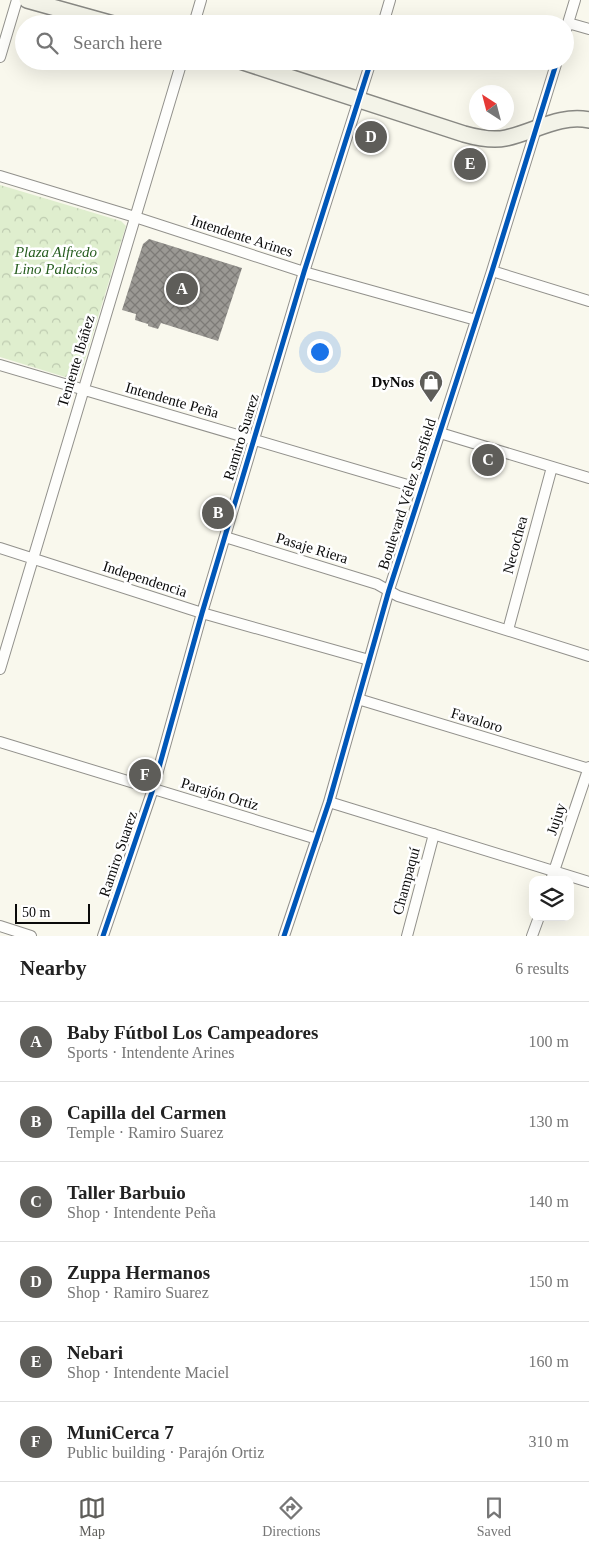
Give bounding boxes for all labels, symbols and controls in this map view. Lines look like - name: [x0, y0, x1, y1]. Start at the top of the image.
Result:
- search box: [15, 15, 574, 70]
- icon: search: [33, 29, 61, 57]
- text: Search here: [73, 32, 162, 53]
- north arrow: [469, 85, 514, 130]
- pin: D: [355, 118, 387, 156]
- pin: E: [454, 145, 486, 183]
- street label: Intendente Arines: [189, 212, 295, 260]
- park label: Plaza Alfredo Lino Palacios: [13, 244, 98, 277]
- pin: A: [166, 270, 198, 308]
- street label: Teniente Ibáñez: [54, 313, 98, 409]
- your location: [307, 339, 333, 365]
- shop icon: DyNos: [418, 369, 444, 403]
- place label: DyNos: [371, 374, 414, 390]
- street label: Intendente Peña: [124, 379, 221, 421]
- street label: Ramiro Suarez: [220, 392, 262, 482]
- street label: Boulevard Vélez Sarsfield: [375, 416, 439, 572]
- pin: C: [472, 441, 504, 479]
- pin: B: [202, 494, 234, 532]
- street label: Necochea: [500, 514, 530, 576]
- street label: Pasaje Riera: [274, 529, 350, 567]
- street label: Independencia: [101, 558, 189, 600]
- street label: Favaloro: [449, 705, 505, 735]
- pin: F: [129, 756, 161, 794]
- street label: Parajón Ortiz: [179, 775, 261, 814]
- street label: Jujuy: [543, 801, 569, 837]
- street label: Ramiro Suarez: [96, 809, 140, 899]
- street label: Champaquí: [389, 846, 423, 916]
- map controls: [529, 876, 574, 921]
- button: layers: [529, 876, 574, 921]
- scale bar: [15, 901, 90, 924]
- text: 50 m: [22, 905, 50, 920]
- text: Nearby: [20, 956, 87, 980]
- text: 6 results: [515, 960, 569, 977]
- text: Baby Fútbol Los Campeadores: [67, 1022, 318, 1043]
- text: A: [30, 1033, 42, 1050]
- text: 100 m: [529, 1033, 569, 1050]
- text: Sports · Intendente Arines: [67, 1044, 235, 1061]
- text: Capilla del Carmen: [67, 1102, 226, 1123]
- text: B: [31, 1113, 41, 1130]
- text: 130 m: [529, 1113, 569, 1130]
- text: Temple · Ramiro Suarez: [67, 1124, 224, 1141]
- text: Taller Barbuio: [67, 1182, 186, 1203]
- text: C: [30, 1193, 42, 1210]
- text: 140 m: [529, 1193, 569, 1210]
- text: Shop · Intendente Peña: [67, 1204, 216, 1221]
- text: Zuppa Hermanos: [67, 1262, 210, 1283]
- text: D: [30, 1273, 42, 1290]
- text: 150 m: [529, 1273, 569, 1290]
- text: Shop · Ramiro Suarez: [67, 1284, 209, 1301]
- text: Nebari: [67, 1342, 123, 1363]
- text: E: [31, 1353, 41, 1370]
- text: 160 m: [529, 1353, 569, 1370]
- text: Shop · Intendente Maciel: [67, 1364, 229, 1381]
- text: MuniCerca 7: [67, 1422, 174, 1443]
- text: F: [31, 1433, 41, 1450]
- text: 310 m: [529, 1433, 569, 1450]
- text: Public building · Parajón Ortiz: [67, 1444, 264, 1461]
- tab: Map: [78, 1494, 106, 1540]
- tab: Directions: [262, 1494, 321, 1540]
- tab: Saved: [477, 1494, 511, 1540]

